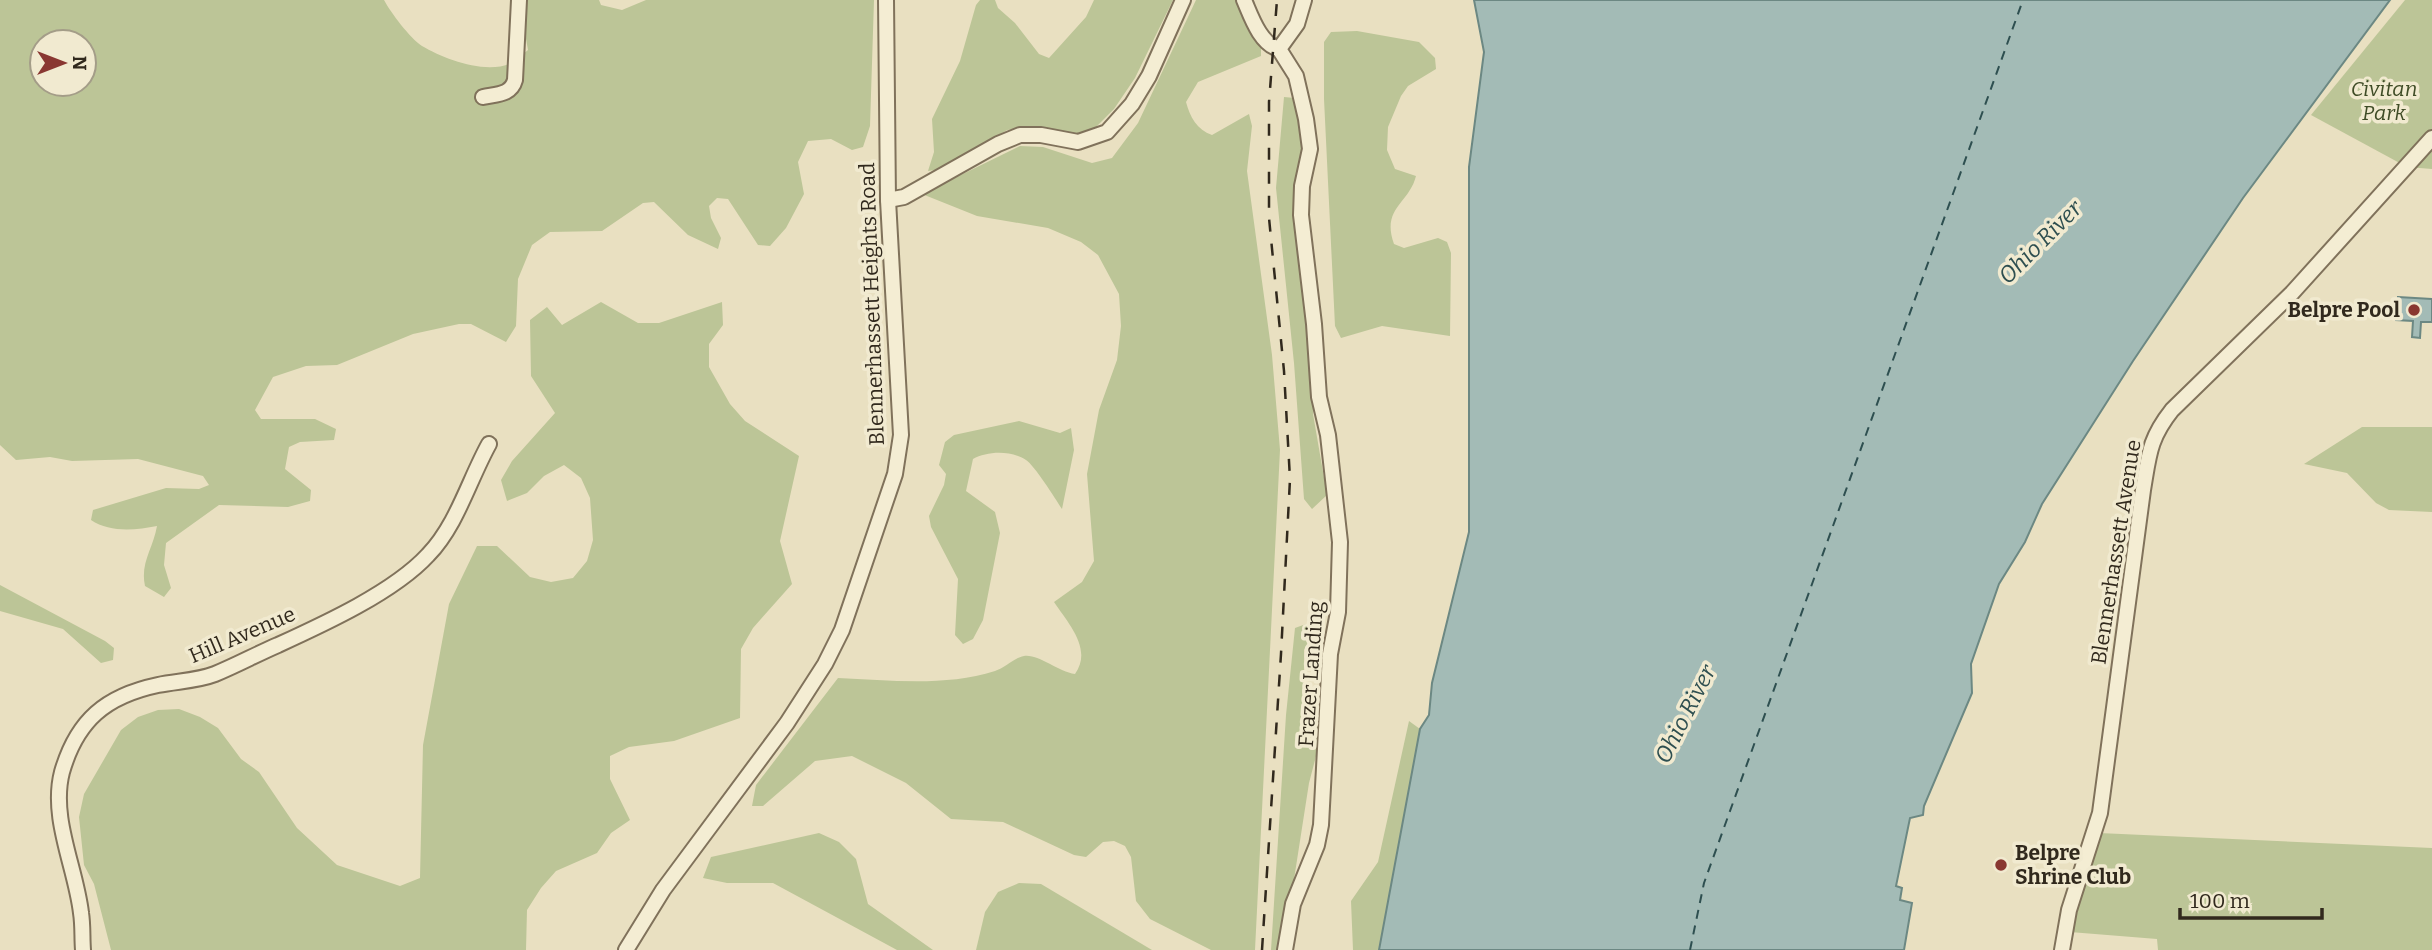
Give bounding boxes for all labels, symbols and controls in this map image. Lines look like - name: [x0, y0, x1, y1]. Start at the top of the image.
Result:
- north arrow: [28, 28, 98, 98]
- text: N: [68, 56, 91, 71]
- park label: Civitan Park: [2351, 76, 2417, 126]
- street label: Blennerhassett Heights Road: [854, 162, 890, 446]
- water label: Ohio River: [1992, 193, 2089, 290]
- place label: Belpre Pool: [2288, 297, 2400, 323]
- marker: Belpre Pool: [2406, 302, 2422, 318]
- street label: Blennerhassett Avenue: [2085, 438, 2147, 666]
- street label: Frazer Landing: [1293, 600, 1329, 748]
- street label: Hill Avenue: [185, 601, 299, 669]
- water label: Ohio River: [1648, 659, 1722, 768]
- place label: Belpre Shrine Club: [2015, 840, 2131, 890]
- marker: Belpre Shrine Club: [1993, 857, 2009, 873]
- scale bar: [2180, 876, 2322, 920]
- text: 100 m: [2190, 888, 2250, 914]

